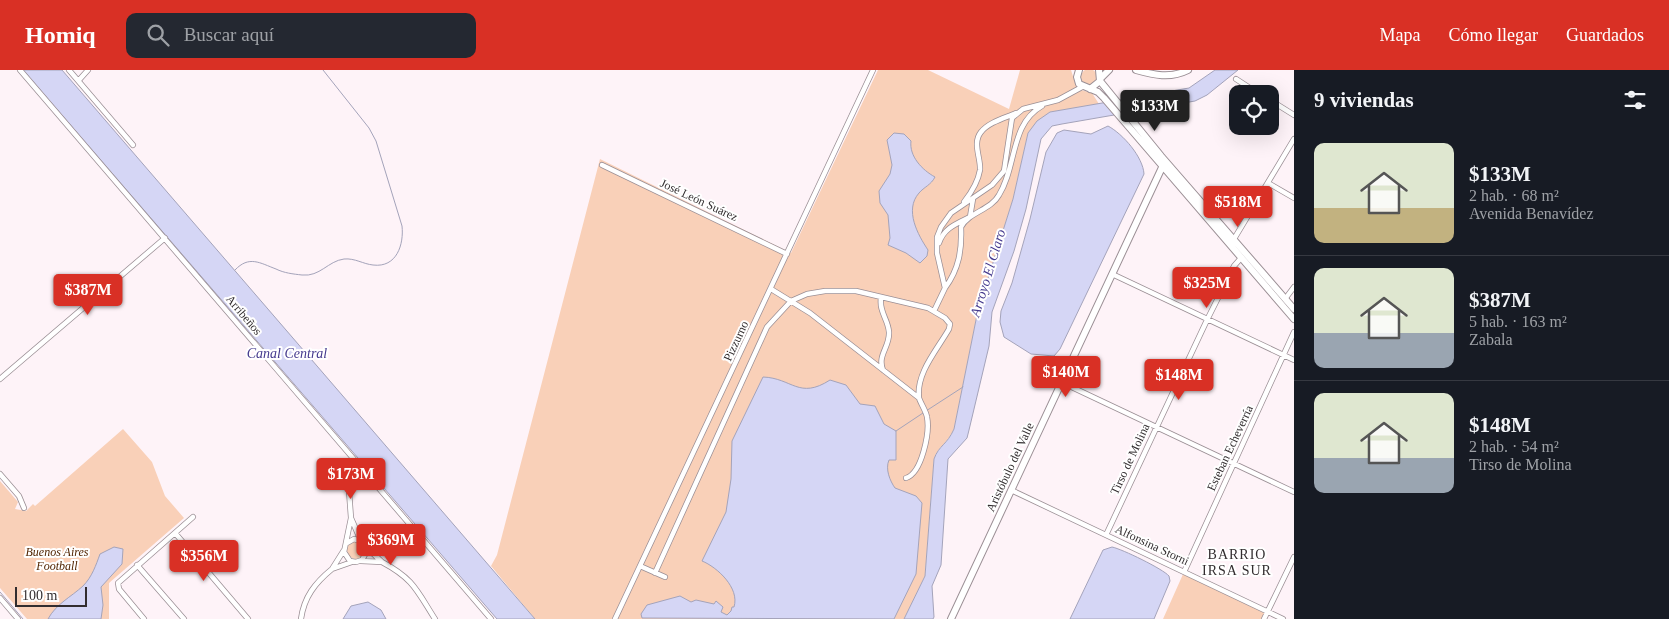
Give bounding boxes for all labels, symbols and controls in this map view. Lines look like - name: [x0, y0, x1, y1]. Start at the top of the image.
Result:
- search box: [126, 13, 476, 58]
- icon: search: [144, 21, 172, 49]
- text: Homiq: [25, 22, 96, 48]
- text: Buscar aquí: [184, 24, 274, 45]
- text: Mapa: [1380, 25, 1421, 45]
- text: Cómo llegar: [1449, 25, 1538, 45]
- text: Guardados: [1566, 25, 1644, 45]
- map controls: [1229, 85, 1279, 135]
- button: locate: [1229, 85, 1279, 135]
- icon: filters: [1621, 86, 1649, 114]
- text: 9 viviendas: [1314, 88, 1414, 112]
- pin: $133M: [1120, 90, 1190, 132]
- text: $133M: [1131, 97, 1179, 114]
- text: $133M: [1469, 162, 1531, 186]
- icon: home: [1354, 163, 1414, 223]
- street label: José León Suárez: [658, 176, 740, 224]
- pin: $518M: [1203, 186, 1273, 228]
- text: 2 hab. · 68 m²: [1469, 187, 1559, 204]
- text: $518M: [1214, 193, 1262, 210]
- text: Avenida Benavídez: [1469, 205, 1594, 222]
- water label: Arroyo El Claro: [967, 227, 1008, 320]
- pin: $325M: [1172, 266, 1242, 309]
- pin: $387M: [53, 274, 123, 316]
- text: $325M: [1183, 274, 1231, 291]
- text: $387M: [64, 281, 112, 298]
- icon: home: [1354, 288, 1414, 348]
- text: $387M: [1469, 288, 1531, 312]
- street label: Arribeños: [223, 292, 265, 338]
- text: 5 hab. · 163 m²: [1469, 313, 1567, 330]
- street label: Pizzurno: [721, 319, 751, 363]
- text: Zabala: [1469, 331, 1513, 348]
- water label: Canal Central: [247, 346, 327, 361]
- pin: $140M: [1031, 356, 1101, 398]
- pin: $148M: [1144, 358, 1214, 401]
- text: $140M: [1042, 363, 1090, 380]
- text: $148M: [1155, 366, 1203, 383]
- street label: Esteban Echeverría: [1204, 402, 1256, 493]
- icon: home: [1354, 413, 1414, 473]
- text: $148M: [1469, 413, 1531, 437]
- street label: Aristóbulo del Valle: [983, 420, 1037, 514]
- street label: Tirso de Molina: [1107, 421, 1153, 497]
- text: 2 hab. · 54 m²: [1469, 438, 1559, 455]
- text: Tirso de Molina: [1469, 456, 1572, 473]
- pin: $173M: [316, 458, 386, 500]
- text: $173M: [327, 465, 375, 482]
- street label: Alfonsina Storni: [1113, 522, 1192, 568]
- pin: $369M: [356, 524, 426, 566]
- text: $369M: [367, 531, 415, 548]
- pin: $356M: [169, 540, 239, 582]
- park label: Buenos Aires Football: [26, 545, 89, 573]
- text: $356M: [180, 547, 228, 564]
- district label: BARRIO IRSA SUR: [1202, 547, 1272, 578]
- scale bar: [15, 584, 88, 607]
- text: 100 m: [22, 588, 57, 603]

